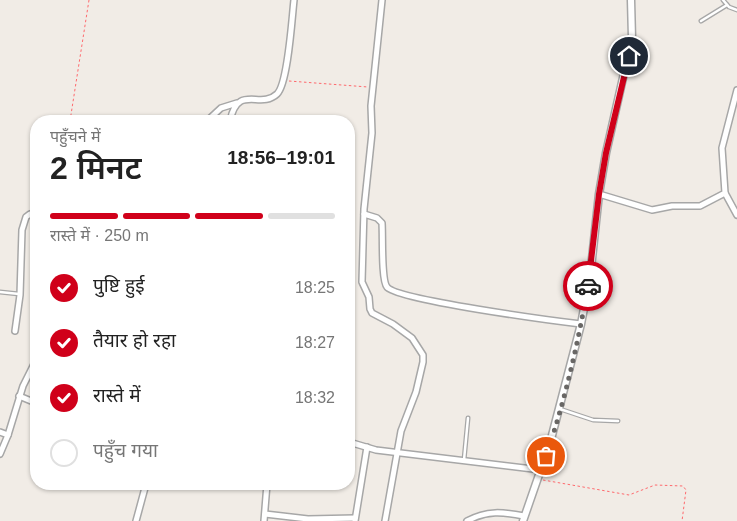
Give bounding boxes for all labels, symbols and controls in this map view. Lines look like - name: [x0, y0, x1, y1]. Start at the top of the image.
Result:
- pin: [608, 35, 650, 77]
- icon: home: [615, 42, 643, 70]
- text: पहुँचने में: [50, 128, 101, 145]
- text: 18:56–19:01: [227, 147, 335, 168]
- text: 2 मिनट: [50, 150, 142, 186]
- text: रास्ते में · 250 m: [50, 227, 149, 244]
- courier: [563, 261, 613, 311]
- icon: car: [574, 272, 602, 300]
- icon: check: [50, 274, 78, 302]
- text: पुष्टि हुई: [93, 275, 145, 296]
- text: 18:25: [295, 279, 335, 296]
- icon: check: [50, 329, 78, 357]
- text: तैयार हो रहा: [93, 330, 176, 351]
- text: 18:27: [295, 334, 335, 351]
- icon: check: [50, 384, 78, 412]
- text: रास्ते में: [93, 385, 141, 406]
- text: 18:32: [295, 389, 335, 406]
- pin: [525, 435, 567, 477]
- text: पहुँच गया: [93, 440, 158, 461]
- icon: bag: [532, 442, 560, 470]

